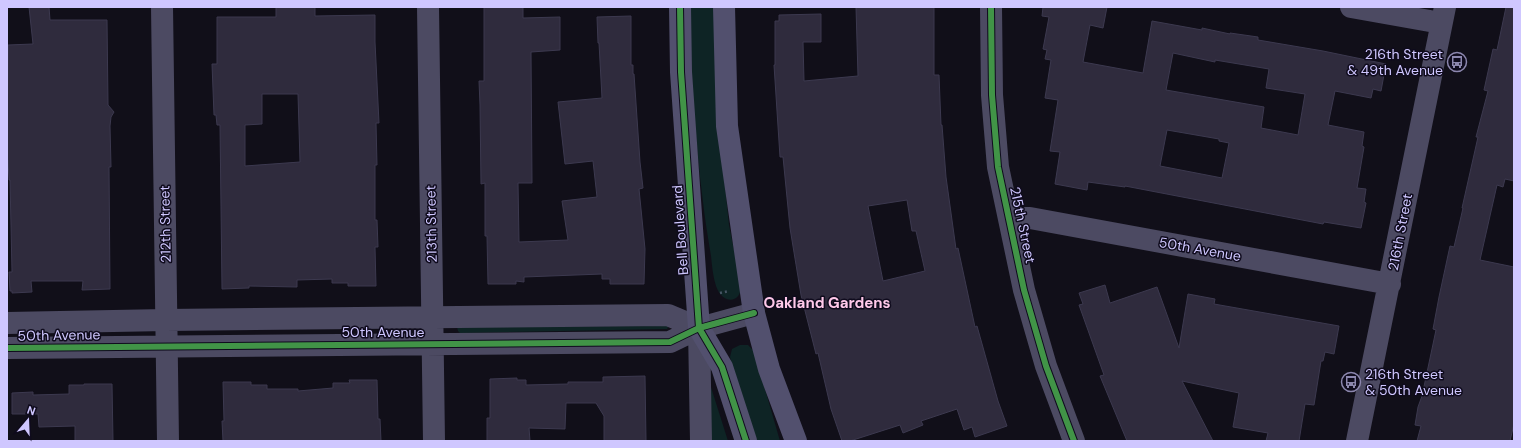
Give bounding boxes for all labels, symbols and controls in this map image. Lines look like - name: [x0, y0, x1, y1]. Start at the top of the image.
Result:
- place label: 216th Street & 49th Avenue: [1347, 45, 1443, 79]
- bus stop icon: 216th Street & 49th Avenue: [1446, 51, 1468, 73]
- street label: Bell Boulevard: [668, 184, 692, 276]
- street label: 212th Street: [155, 185, 175, 263]
- street label: 213th Street: [421, 185, 441, 263]
- street label: 215th Street: [1006, 185, 1040, 265]
- street label: 216th Street: [1384, 192, 1416, 272]
- street label: 50th Avenue: [1158, 233, 1242, 265]
- district label: Oakland Gardens: [763, 293, 891, 313]
- street label: 50th Avenue: [342, 323, 425, 341]
- street label: 50th Avenue: [17, 325, 101, 345]
- place label: 216th Street & 50th Avenue: [1365, 365, 1462, 399]
- bus stop icon: 216th Street & 50th Avenue: [1340, 371, 1362, 393]
- north arrow: [8, 400, 48, 440]
- text: N: [25, 403, 37, 418]

